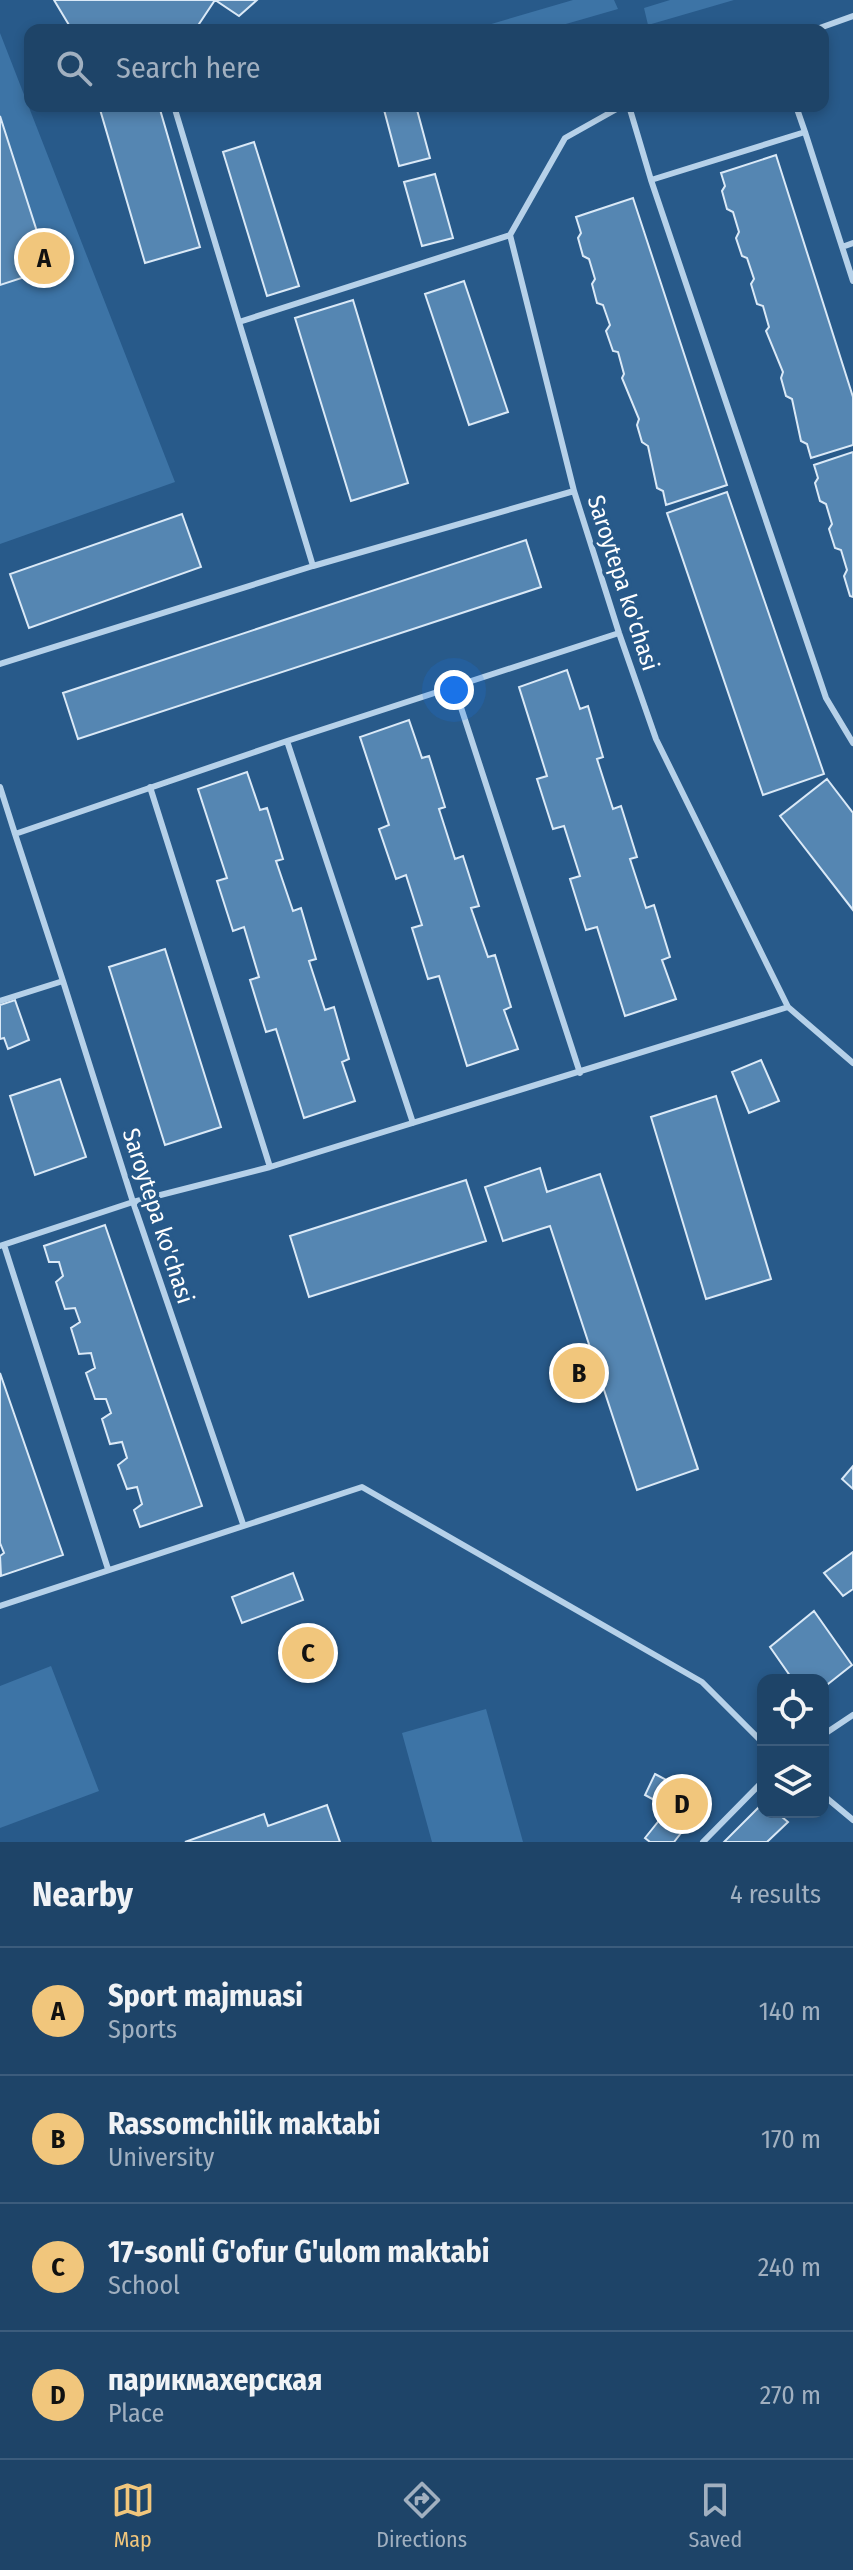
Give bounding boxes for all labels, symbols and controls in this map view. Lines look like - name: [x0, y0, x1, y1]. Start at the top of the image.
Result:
- search box: [24, 24, 829, 112]
- icon: search: [52, 46, 96, 90]
- text: Search here: [116, 50, 261, 86]
- pin: A: [18, 228, 70, 288]
- street label: Saroytepa ko'chasi: [581, 492, 665, 674]
- your location: [434, 670, 474, 710]
- street label: Saroytepa ko'chasi: [116, 1125, 200, 1307]
- pin: B: [553, 1343, 605, 1403]
- pin: C: [282, 1623, 334, 1683]
- map controls: [757, 1674, 829, 1818]
- button: locate: [757, 1674, 829, 1746]
- button: layers: [757, 1746, 829, 1818]
- pin: D: [656, 1774, 708, 1834]
- text: Nearby: [32, 1874, 133, 1915]
- text: 4 results: [730, 1879, 821, 1910]
- text: Sport majmuasi: [108, 1978, 303, 2014]
- text: A: [51, 1996, 65, 2027]
- text: 140 m: [759, 1996, 821, 2027]
- text: Sports: [108, 2014, 177, 2045]
- text: Rassomchilik maktabi: [108, 2106, 381, 2142]
- text: B: [51, 2124, 65, 2155]
- text: 170 m: [761, 2124, 821, 2155]
- text: University: [108, 2142, 214, 2173]
- text: 17-sonli G'ofur G'ulom maktabi: [108, 2234, 489, 2270]
- text: C: [51, 2252, 65, 2283]
- text: 240 m: [758, 2252, 821, 2283]
- text: School: [108, 2270, 180, 2301]
- text: парикмахерская: [108, 2362, 322, 2398]
- text: D: [50, 2380, 66, 2411]
- text: 270 m: [760, 2380, 821, 2411]
- text: Place: [108, 2398, 164, 2429]
- tab: Map: [111, 2478, 155, 2553]
- tab: Directions: [376, 2478, 467, 2553]
- tab: Saved: [689, 2478, 742, 2553]

